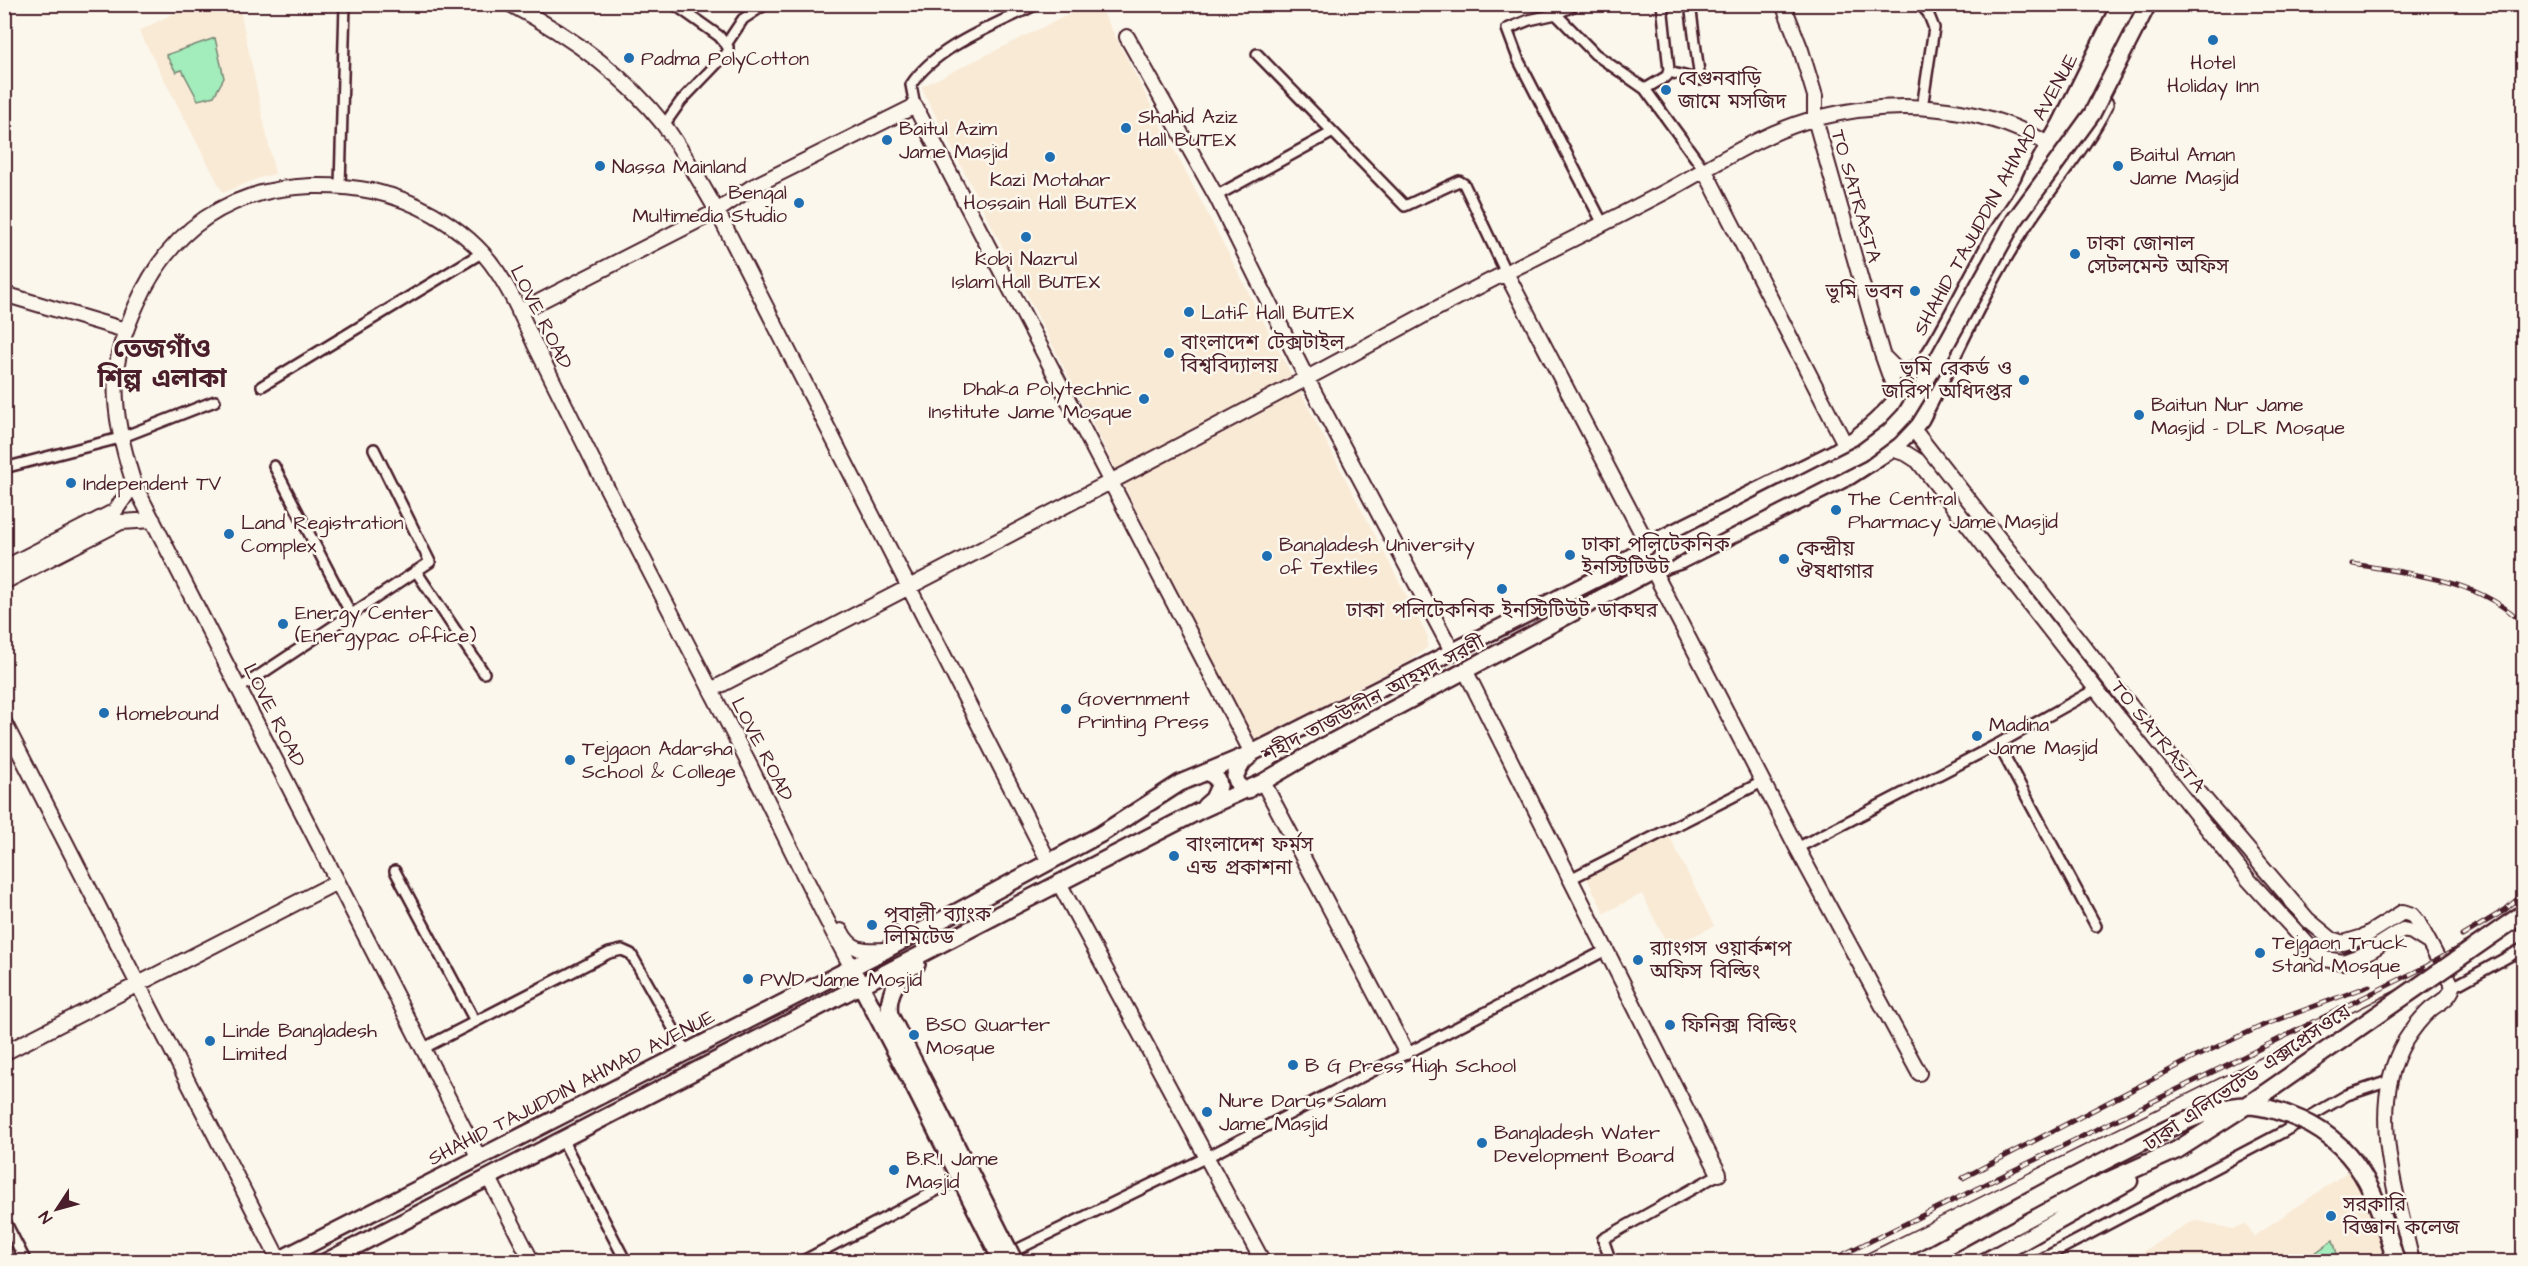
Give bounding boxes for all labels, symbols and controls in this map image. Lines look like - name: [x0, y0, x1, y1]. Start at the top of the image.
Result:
- marker: Hotel Holiday Inn: [2206, 33, 2220, 47]
- place label: Padma PolyCotton: [641, 45, 809, 74]
- street label: SHAHID TAJUDDIN AHMAD AVENUE: [1906, 48, 2085, 341]
- place label: Hotel Holiday Inn: [2167, 49, 2259, 101]
- marker: Padma PolyCotton: [622, 51, 636, 65]
- place label: বেগুনবাড়ি জামে মসজিদ: [1677, 65, 1787, 116]
- marker: বেগুনবাড়ি জামে মসজিদ: [1659, 83, 1673, 97]
- place label: Shahid Aziz Hall BUTEX: [1138, 103, 1238, 154]
- place label: Baitul Azim Jame Masjid: [899, 115, 1008, 166]
- marker: Shahid Aziz Hall BUTEX: [1119, 121, 1133, 135]
- street label: TO SATRASTA: [1824, 126, 1888, 266]
- marker: Baitul Azim Jame Masjid: [880, 133, 894, 147]
- place label: Baitul Aman Jame Masjid: [2130, 141, 2239, 192]
- marker: Kazi Motahar Hossain Hall BUTEX: [1043, 150, 1057, 164]
- place label: Nassa Mainland: [612, 153, 746, 181]
- marker: Nassa Mainland: [593, 159, 607, 173]
- marker: Baitul Aman Jame Masjid: [2111, 159, 2125, 173]
- place label: Kazi Motahar Hossain Hall BUTEX: [964, 166, 1136, 217]
- place label: Bengal Multimedia Studio: [633, 179, 787, 230]
- marker: Bengal Multimedia Studio: [792, 196, 806, 210]
- marker: Kobi Nazrul Islam Hall BUTEX: [1019, 230, 1033, 244]
- place label: ঢাকা জোনাল সেটলমেন্ট অফিস: [2086, 230, 2229, 281]
- place label: Kobi Nazrul Islam Hall BUTEX: [952, 245, 1100, 296]
- marker: ঢাকা জোনাল সেটলমেন্ট অফিস: [2068, 247, 2082, 261]
- street label: LOVE ROAD: [503, 261, 579, 374]
- place label: ভূমি ভবন: [1824, 278, 1904, 306]
- marker: ভূমি ভবন: [1908, 284, 1922, 298]
- place label: Latif Hall BUTEX: [1201, 299, 1354, 327]
- marker: Latif Hall BUTEX: [1182, 305, 1196, 319]
- place label: বাংলাদেশ টেক্সটাইল বিশ্ববিদ্যালয়: [1180, 329, 1345, 380]
- district label: তেজগাঁও শিল্প এলাকা: [96, 331, 227, 397]
- marker: বাংলাদেশ টেক্সটাইল বিশ্ববিদ্যালয়: [1162, 346, 1176, 360]
- place label: ভূমি রেকর্ড ও জরিপ অধিদপ্তর: [1881, 355, 2013, 406]
- marker: ভূমি রেকর্ড ও জরিপ অধিদপ্তর: [2017, 373, 2031, 387]
- place label: Dhaka Polytechnic Institute Jame Mosque: [928, 375, 1132, 426]
- place label: Baitun Nur Jame Masjid - DLR Mosque: [2151, 391, 2345, 442]
- marker: Dhaka Polytechnic Institute Jame Mosque: [1137, 392, 1151, 406]
- marker: Baitun Nur Jame Masjid - DLR Mosque: [2132, 408, 2146, 422]
- place label: Independent TV: [83, 470, 222, 498]
- marker: Independent TV: [64, 476, 78, 490]
- place label: The Central Pharmacy Jame Masjid: [1848, 485, 2058, 537]
- marker: The Central Pharmacy Jame Masjid: [1829, 503, 1843, 517]
- place label: Land Registration Complex: [241, 509, 403, 560]
- marker: Land Registration Complex: [222, 527, 236, 541]
- place label: Bangladesh University of Textiles: [1279, 531, 1475, 582]
- place label: ঢাকা পলিটেকনিক ইনস্টিটিউট: [1581, 531, 1731, 582]
- place label: কেন্দ্রীয় ঔষধাগার: [1796, 535, 1874, 586]
- marker: ঢাকা পলিটেকনিক ইনস্টিটিউট: [1563, 548, 1577, 562]
- marker: Bangladesh University of Textiles: [1260, 549, 1274, 563]
- marker: কেন্দ্রীয় ঔষধাগার: [1777, 552, 1791, 566]
- marker: ঢাকা পলিটেকনিক ইনস্টিটিউট ডাকঘর: [1495, 582, 1509, 596]
- place label: ঢাকা পলিটেকনিক ইনস্টিটিউট ডাকঘর: [1345, 597, 1659, 625]
- place label: Energy Center (Energypac office): [295, 599, 476, 651]
- marker: Energy Center (Energypac office): [276, 617, 290, 631]
- street label: শহীদ তাজউদ্দীন আহমদ সরণী: [1256, 628, 1490, 770]
- street label: LOVE ROAD: [236, 659, 312, 772]
- street label: TO SATRASTA: [2104, 675, 2212, 799]
- place label: Government Printing Press: [1078, 685, 1209, 737]
- street label: LOVE ROAD: [724, 693, 800, 806]
- place label: Homebound: [116, 700, 219, 728]
- marker: Government Printing Press: [1059, 702, 1073, 716]
- marker: Homebound: [97, 706, 111, 720]
- place label: Madina Jame Masjid: [1989, 711, 2098, 762]
- marker: Madina Jame Masjid: [1970, 729, 1984, 743]
- place label: Tejgaon Adarsha School & College: [582, 735, 736, 787]
- marker: Tejgaon Adarsha School & College: [563, 753, 577, 767]
- place label: বাংলাদেশ ফর্মস এন্ড প্রকাশনা: [1185, 831, 1314, 882]
- marker: বাংলাদেশ ফর্মস এন্ড প্রকাশনা: [1167, 849, 1181, 863]
- place label: পূবালী ব্যাংক লিমিটেড: [883, 901, 992, 952]
- marker: পূবালী ব্যাংক লিমিটেড: [865, 918, 879, 932]
- place label: Tejgaon Truck Stand Mosque: [2272, 929, 2407, 980]
- place label: র‍্যাংগস ওয়ার্কশপ অফিস বিল্ডিং: [1649, 935, 1792, 986]
- marker: Tejgaon Truck Stand Mosque: [2253, 946, 2267, 960]
- marker: র‍্যাংগস ওয়ার্কশপ অফিস বিল্ডিং: [1631, 953, 1645, 967]
- place label: PWD Jame Mosjid: [760, 966, 922, 994]
- marker: PWD Jame Mosjid: [741, 972, 755, 986]
- street label: ঢাকা এলিভেটেড এক্সপ্রেসওয়ে: [2138, 998, 2357, 1158]
- street label: SHAHID TAJUDDIN AHMAD AVENUE: [423, 1003, 720, 1173]
- place label: BSO Quarter Mosque: [926, 1011, 1050, 1062]
- place label: ফিনিক্স বিল্ডিং: [1681, 1012, 1797, 1040]
- place label: Linde Bangladesh Limited: [222, 1017, 377, 1068]
- marker: ফিনিক্স বিল্ডিং: [1663, 1018, 1677, 1032]
- marker: BSO Quarter Mosque: [907, 1028, 921, 1042]
- marker: Linde Bangladesh Limited: [203, 1034, 217, 1048]
- place label: B G Press High School: [1305, 1052, 1516, 1081]
- marker: B G Press High School: [1286, 1058, 1300, 1072]
- place label: Nure Darus Salam Jame Masjid: [1219, 1087, 1386, 1138]
- marker: Nure Darus Salam Jame Masjid: [1200, 1105, 1214, 1119]
- place label: Bangladesh Water Development Board: [1494, 1119, 1674, 1170]
- marker: Bangladesh Water Development Board: [1475, 1136, 1489, 1150]
- place label: B.R.I Jame Masjid: [906, 1145, 998, 1196]
- marker: B.R.I Jame Masjid: [887, 1163, 901, 1177]
- north arrow: [27, 1179, 87, 1239]
- place label: সরকারি বিজ্ঞান কলেজ: [2342, 1191, 2460, 1242]
- text: N: [34, 1207, 58, 1228]
- marker: সরকারি বিজ্ঞান কলেজ: [2324, 1209, 2338, 1223]

